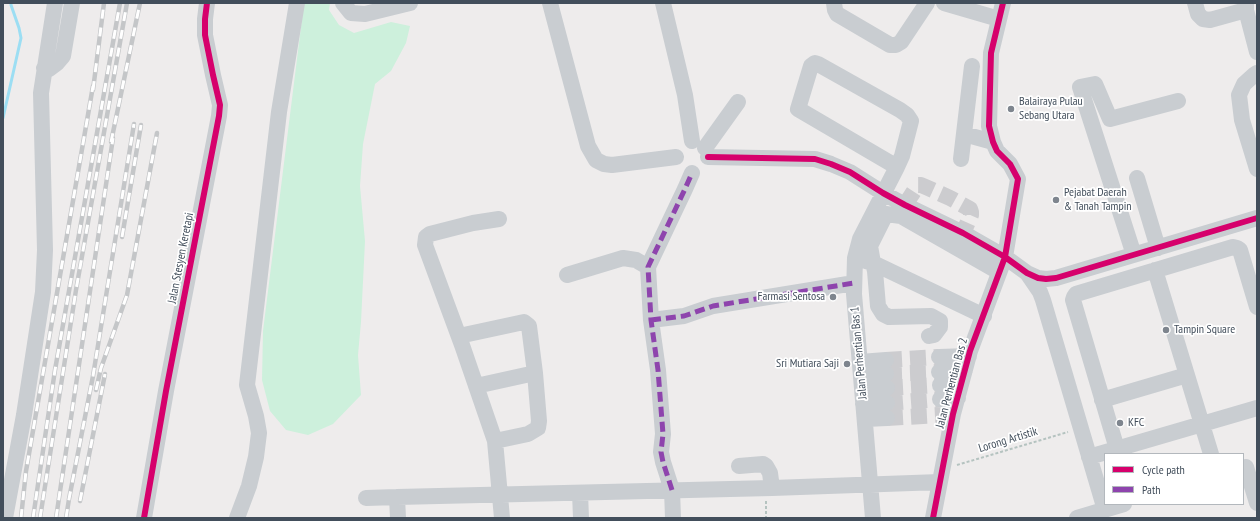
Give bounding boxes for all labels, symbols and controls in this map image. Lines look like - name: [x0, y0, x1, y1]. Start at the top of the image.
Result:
- place label: Balairaya Pulau Sebang Utara: [1019, 95, 1083, 123]
- marker: Balairaya Pulau Sebang Utara: [1006, 104, 1016, 114]
- place label: Pejabat Daerah & Tanah Tampin: [1064, 186, 1131, 214]
- marker: Pejabat Daerah & Tanah Tampin: [1051, 195, 1061, 205]
- street label: Jalan Stesyen Keretapi: [165, 211, 197, 305]
- place label: Farmasi Sentosa: [758, 290, 825, 304]
- marker: Farmasi Sentosa: [828, 292, 838, 302]
- street label: Jalan Perhentian Bas 1: [848, 306, 870, 400]
- place label: Tampin Square: [1174, 323, 1235, 337]
- marker: Tampin Square: [1161, 325, 1171, 335]
- street label: Jalan Perhentian Bas 2: [933, 336, 971, 430]
- place label: Sri Mutiara Saji: [776, 357, 839, 371]
- marker: Sri Mutiara Saji: [842, 359, 852, 369]
- place label: KFC: [1128, 416, 1144, 430]
- marker: KFC: [1115, 418, 1125, 428]
- street label: Lorong Artistik: [977, 424, 1039, 456]
- legend: [1104, 453, 1244, 505]
- text: Cycle path: [1142, 462, 1185, 477]
- text: Path: [1142, 482, 1160, 497]

